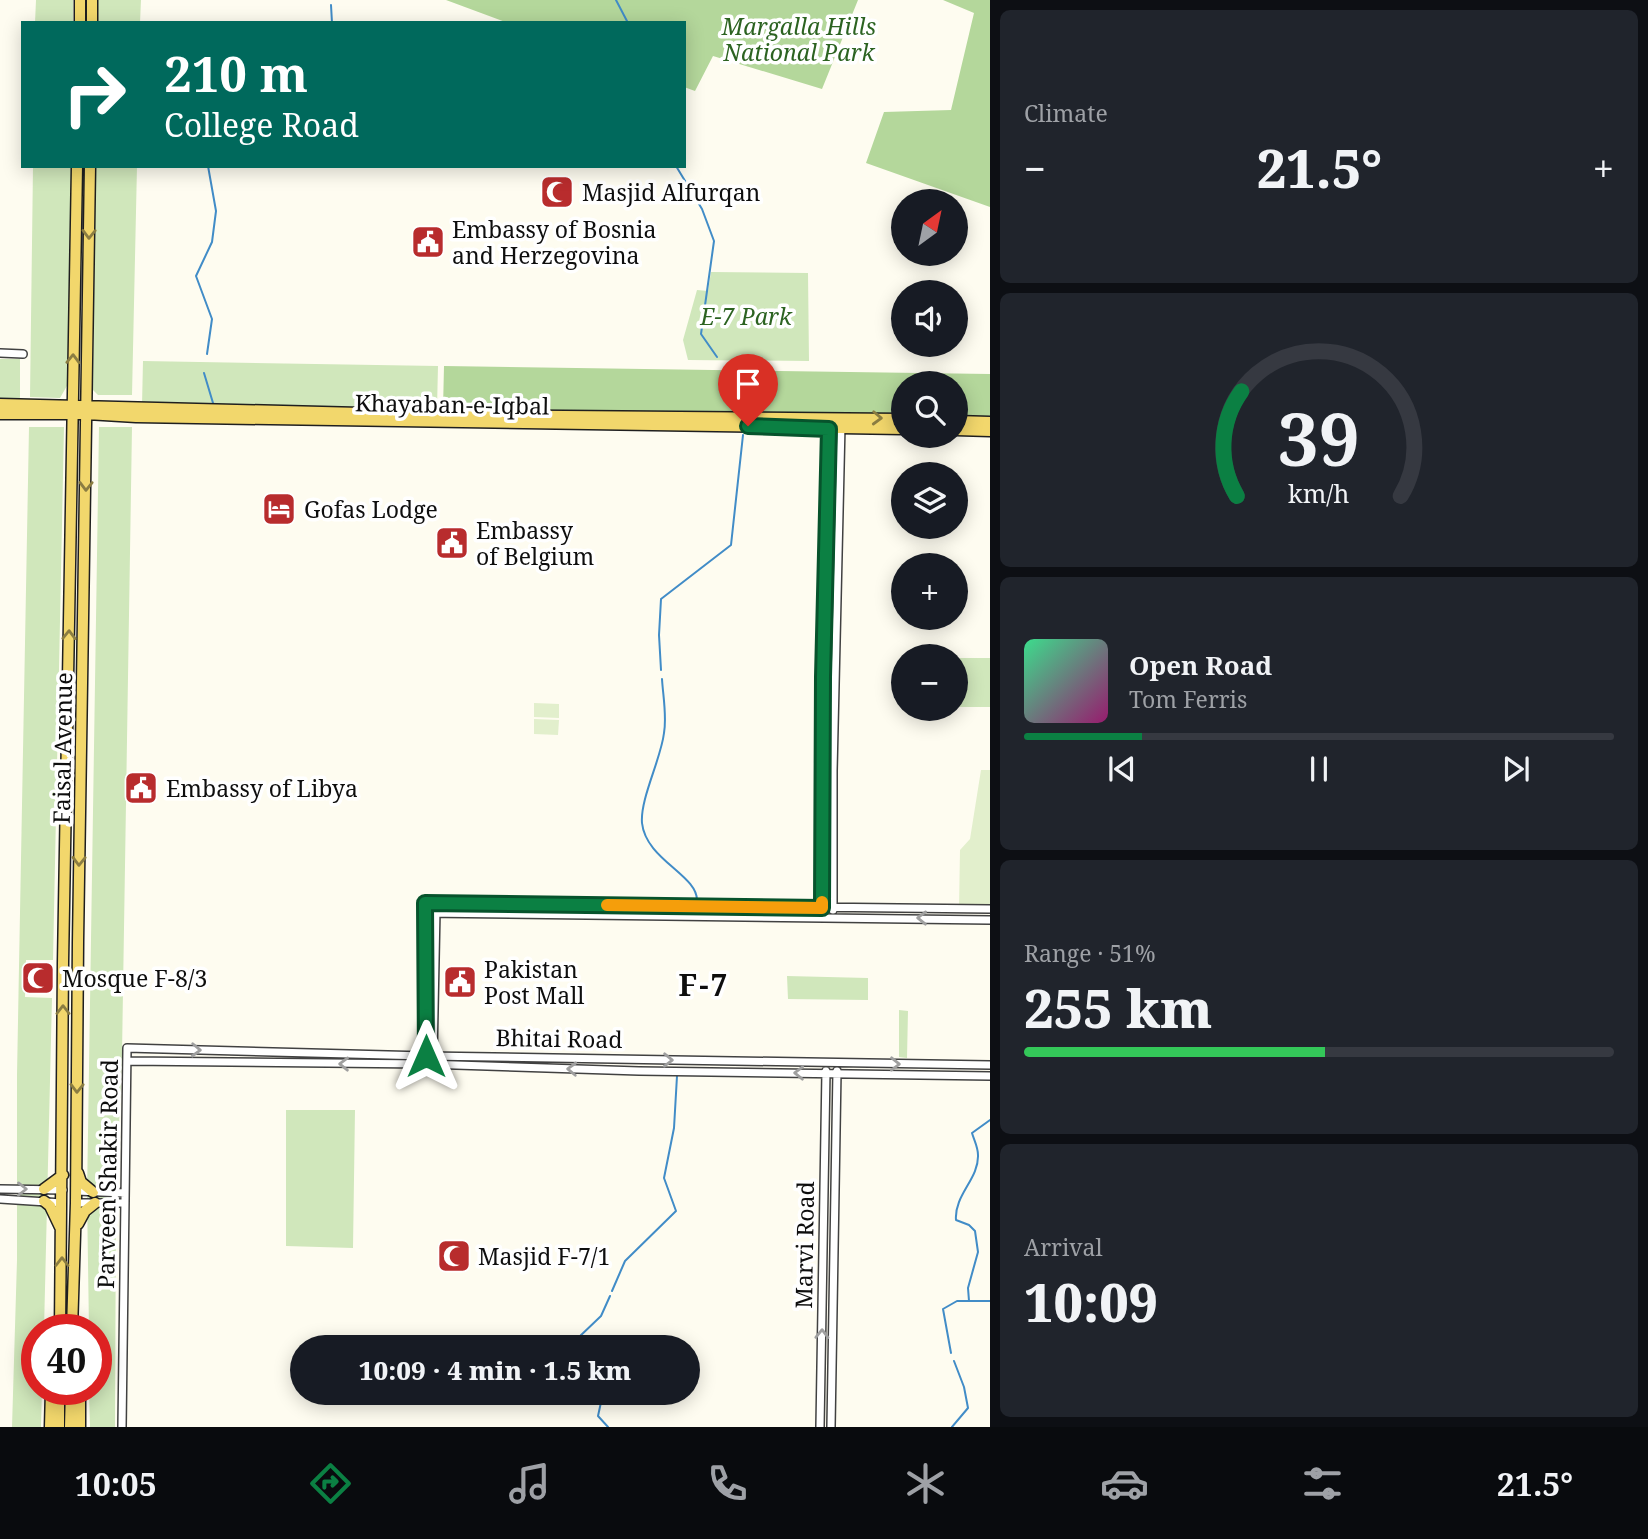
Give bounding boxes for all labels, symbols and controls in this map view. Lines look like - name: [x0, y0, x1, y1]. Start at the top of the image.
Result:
- park label: Margalla Hills National Park: [721, 10, 877, 68]
- text: 210 m: [164, 40, 308, 106]
- icon: right: [49, 49, 140, 140]
- text: Climate: [1024, 97, 1108, 129]
- text: College Road: [164, 103, 359, 146]
- text: 21.5°: [1257, 132, 1382, 203]
- text: −: [1024, 142, 1046, 194]
- text: +: [1593, 142, 1614, 194]
- mosque icon: Masjid Alfurqan: [538, 173, 576, 211]
- place label: Masjid Alfurqan: [582, 176, 761, 208]
- north arrow: [891, 189, 968, 266]
- map controls: [891, 189, 968, 721]
- place label: Embassy of Bosnia and Herzegovina: [452, 213, 656, 271]
- public building icon: Embassy of Bosnia and Herzegovina: [409, 223, 447, 261]
- one-way arrow: [81, 230, 97, 240]
- button: sound: [891, 280, 968, 357]
- park label: E-7 Park: [699, 300, 793, 332]
- one-way arrow: [66, 353, 81, 364]
- pin: [718, 354, 778, 426]
- icon: arrive: [729, 365, 767, 403]
- button: search: [891, 371, 968, 448]
- street label: Khayaban-e-Iqbal: [355, 386, 549, 422]
- text: 39: [1278, 389, 1360, 488]
- one-way arrow: [871, 411, 882, 426]
- button: layers: [891, 462, 968, 539]
- text: km/h: [1288, 476, 1350, 510]
- one-way arrow: [78, 482, 94, 492]
- hotel icon: Gofas Lodge: [260, 490, 298, 528]
- place label: Gofas Lodge: [304, 493, 438, 525]
- place label: Embassy of Belgium: [476, 514, 595, 572]
- public building icon: Embassy of Belgium: [433, 524, 471, 562]
- button: +: [891, 553, 968, 630]
- one-way arrow: [61, 630, 77, 640]
- button: −: [891, 644, 968, 721]
- text: Open Road: [1129, 647, 1272, 683]
- street label: Faisal Avenue: [45, 672, 79, 824]
- text: Tom Ferris: [1129, 683, 1247, 715]
- icon: previous: [1103, 750, 1141, 788]
- icon: pause: [1300, 750, 1338, 788]
- icon: next: [1497, 750, 1535, 788]
- public building icon: Embassy of Libya: [122, 769, 160, 807]
- place label: Embassy of Libya: [166, 772, 358, 804]
- one-way arrow: [72, 856, 87, 867]
- one-way arrow: [916, 911, 927, 926]
- text: Range · 51%: [1024, 937, 1156, 969]
- place label: Pakistan Post Mall: [484, 953, 584, 1011]
- mosque icon: Mosque F-8/3: [19, 959, 57, 997]
- place label: Mosque F-8/3: [62, 962, 207, 994]
- public building icon: Pakistan Post Mall: [441, 963, 479, 1001]
- district label: F-7: [679, 964, 729, 1005]
- text: 255 km: [1024, 972, 1212, 1043]
- one-way arrow: [55, 1004, 70, 1015]
- position arrow: [389, 1019, 463, 1093]
- street label: Bhitai Road: [495, 1021, 623, 1055]
- one-way arrow: [190, 1042, 201, 1057]
- one-way arrow: [663, 1052, 674, 1068]
- one-way arrow: [339, 1056, 349, 1072]
- one-way arrow: [891, 1056, 901, 1072]
- street label: Parveen Shakir Road: [89, 1059, 125, 1289]
- one-way arrow: [566, 1061, 577, 1076]
- one-way arrow: [794, 1065, 804, 1081]
- one-way arrow: [69, 1084, 85, 1094]
- one-way arrow: [17, 1181, 28, 1197]
- street label: Marvi Road: [787, 1181, 821, 1309]
- text: Arrival: [1024, 1231, 1103, 1263]
- mosque icon: Masjid F-7/1: [435, 1237, 473, 1275]
- place label: Masjid F-7/1: [478, 1240, 610, 1272]
- one-way arrow: [54, 1256, 70, 1267]
- text: 10:09: [1024, 1266, 1158, 1337]
- speed limit sign: 40: [21, 1314, 112, 1405]
- one-way arrow: [814, 1329, 829, 1340]
- text: 10:09 · 4 min · 1.5 km: [359, 1352, 631, 1388]
- icon: directions: [306, 1459, 355, 1508]
- icon: music: [505, 1459, 554, 1508]
- icon: phone: [703, 1459, 752, 1508]
- icon: climate: [901, 1459, 950, 1508]
- icon: car: [1100, 1459, 1149, 1508]
- icon: filters: [1298, 1459, 1347, 1508]
- text: 10:05: [75, 1462, 157, 1505]
- text: 21.5°: [1497, 1462, 1573, 1505]

